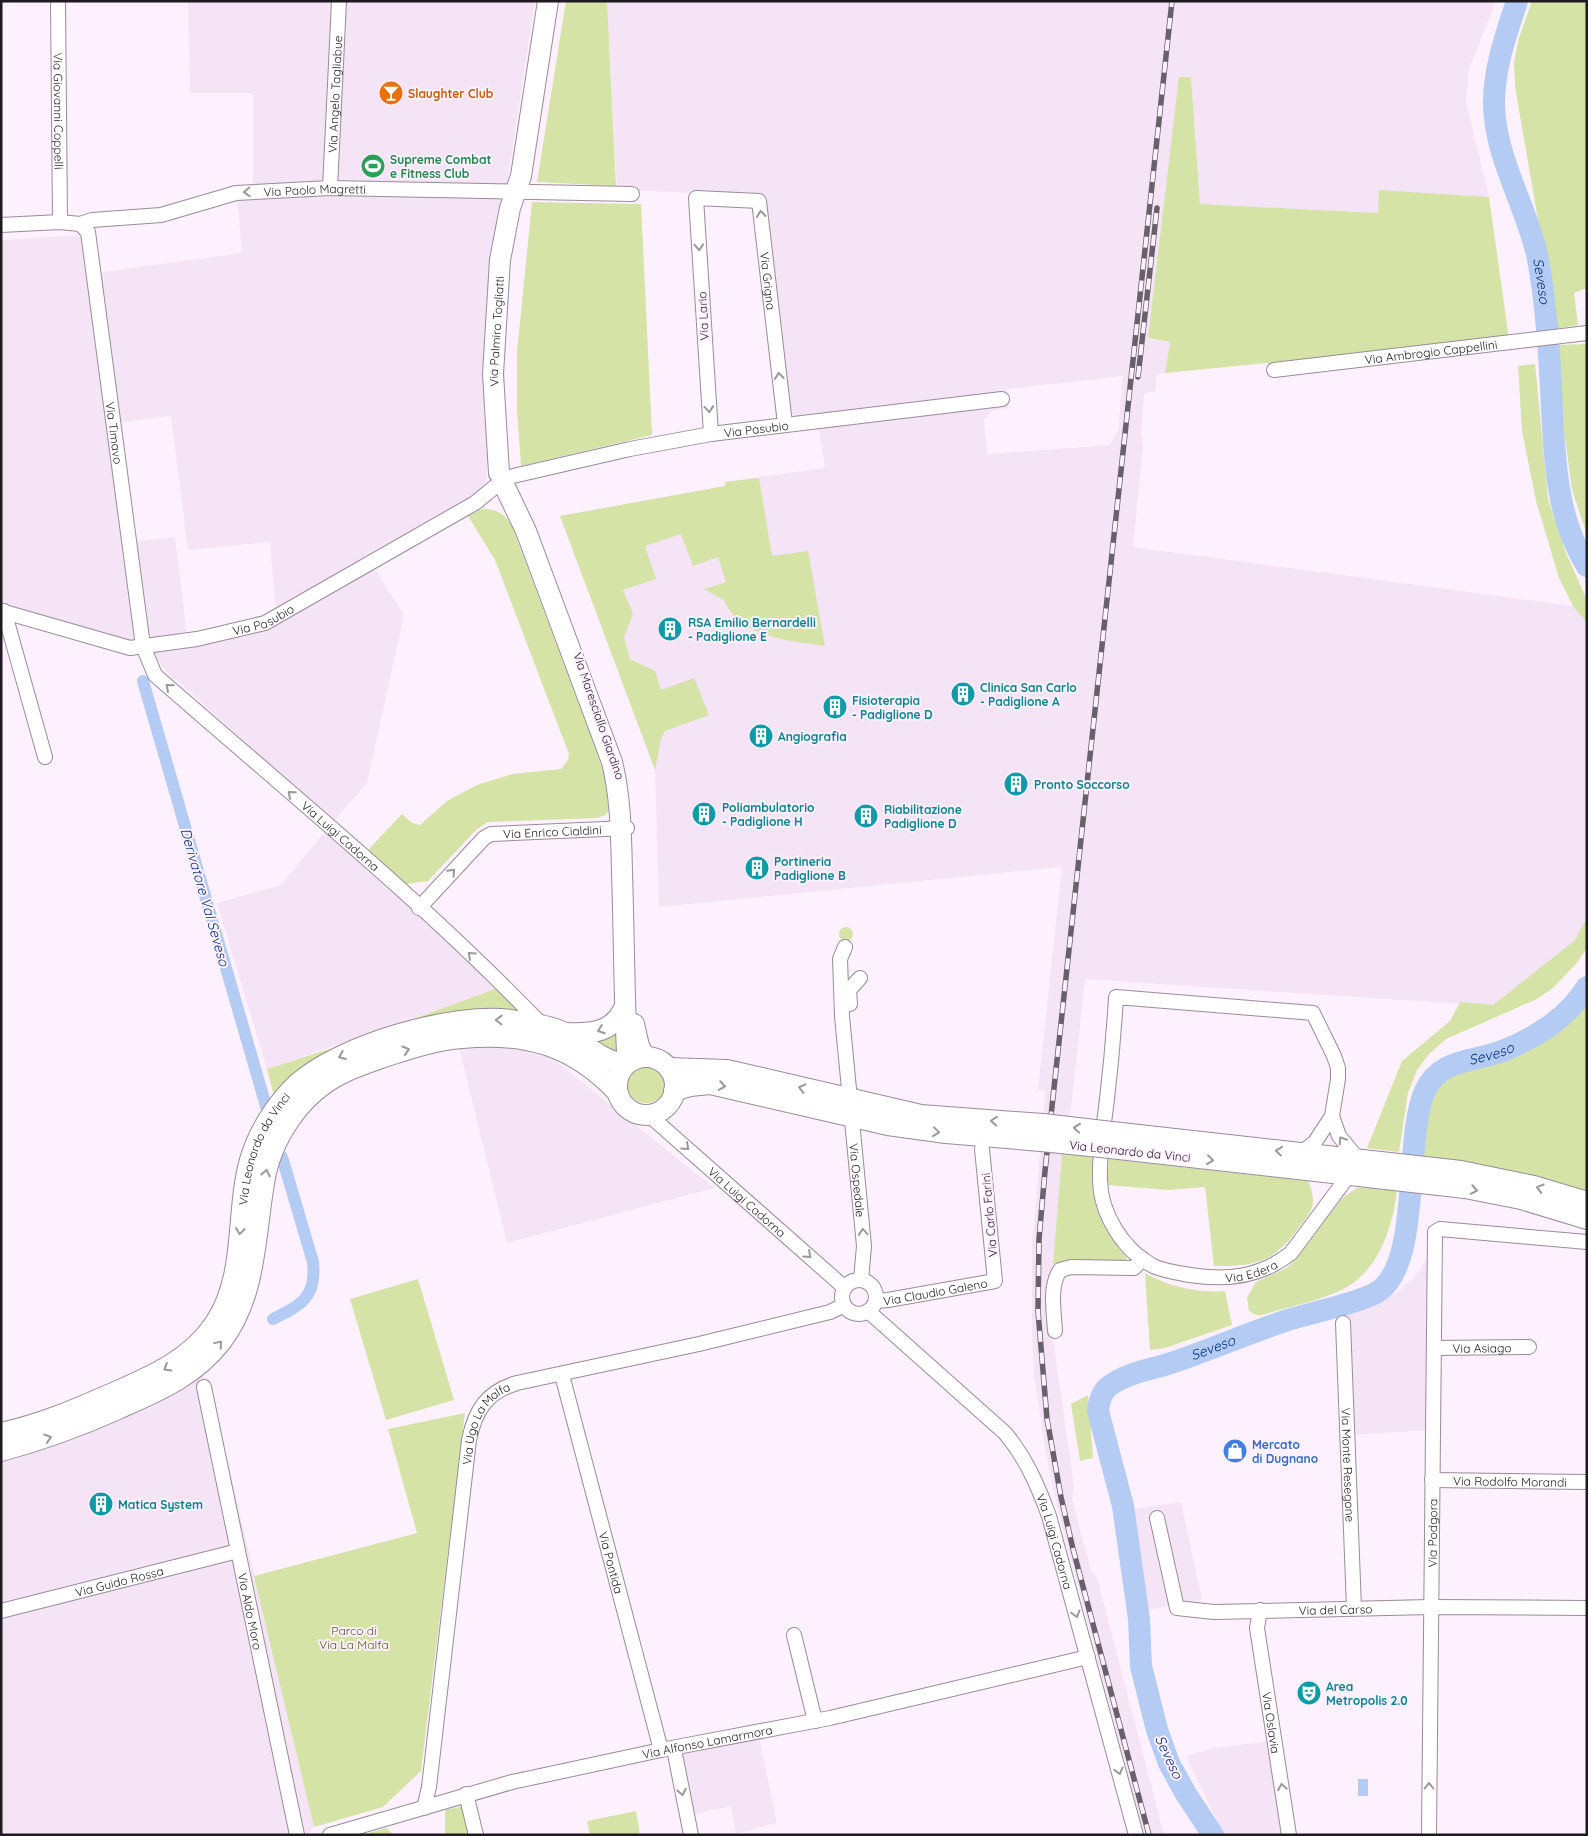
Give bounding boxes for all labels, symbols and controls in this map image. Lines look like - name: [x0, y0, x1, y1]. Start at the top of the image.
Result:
- street label: Via Angelo Tagliabue: [324, 35, 345, 153]
- street label: Via Giovanni Coppelli: [51, 52, 67, 170]
- bar icon: Slaughter Club: [378, 80, 404, 106]
- place label: Slaughter Club: [408, 86, 494, 101]
- place label: Supreme Combat e Fitness Club: [390, 152, 491, 181]
- sports icon: Supreme Combat e Fitness Club: [360, 153, 386, 179]
- street label: Via Paolo Magretti: [263, 180, 366, 199]
- one-way arrow: [242, 187, 250, 198]
- one-way arrow: [756, 210, 767, 218]
- one-way arrow: [694, 243, 705, 251]
- street label: Via Grigna: [757, 251, 779, 311]
- water label: Seveso: [1529, 257, 1554, 305]
- street label: Via Palmiro Togliatti: [485, 276, 506, 387]
- street label: Via Lario: [694, 291, 712, 341]
- street label: Via Ambrogio Cappellini: [1364, 336, 1498, 367]
- one-way arrow: [774, 371, 785, 379]
- street label: Via Timavo: [103, 401, 126, 465]
- one-way arrow: [703, 405, 714, 413]
- street label: Via Pasubio: [723, 417, 789, 440]
- street label: Via Pasubio: [231, 601, 296, 638]
- place label: RSA Emilio Bernardelli - Padiglione E: [688, 615, 816, 644]
- building icon: RSA Emilio Bernardelli - Padiglione E: [657, 616, 683, 642]
- street label: Via Maresciallo Giardino: [570, 650, 628, 782]
- place label: Clinica San Carlo - Padiglione A: [980, 680, 1077, 709]
- building icon: Clinica San Carlo - Padiglione A: [950, 681, 976, 707]
- one-way arrow: [166, 684, 175, 693]
- place label: Fisioterapia - Padiglione D: [852, 693, 933, 722]
- building icon: Fisioterapia - Padiglione D: [822, 694, 848, 720]
- building icon: Angiografia: [748, 723, 774, 749]
- place label: Angiografia: [778, 729, 847, 744]
- building icon: Pronto Soccorso: [1003, 771, 1029, 797]
- place label: Pronto Soccorso: [1034, 777, 1130, 792]
- one-way arrow: [288, 792, 297, 800]
- street label: Via Luigi Cadorna: [299, 798, 383, 874]
- place label: Poliambulatorio - Padiglione H: [722, 800, 815, 829]
- building icon: Poliambulatorio - Padiglione H: [691, 801, 717, 827]
- place label: Riabilitazione Padiglione D: [884, 802, 962, 831]
- building icon: Riabilitazione Padiglione D: [853, 803, 879, 829]
- street label: Via Enrico Cialdini: [503, 822, 602, 841]
- water label: Derivatore Val Seveso: [177, 826, 233, 969]
- place label: Portineria Padiglione B: [774, 854, 846, 883]
- building icon: Portineria Padiglione B: [744, 855, 770, 881]
- one-way arrow: [447, 868, 456, 877]
- one-way arrow: [468, 952, 477, 961]
- one-way arrow: [495, 1015, 502, 1025]
- one-way arrow: [597, 1024, 606, 1034]
- water label: Seveso: [1467, 1038, 1517, 1069]
- one-way arrow: [401, 1046, 410, 1056]
- one-way arrow: [338, 1050, 347, 1060]
- one-way arrow: [718, 1080, 726, 1091]
- one-way arrow: [798, 1084, 806, 1094]
- street label: Via Leonardo da Vinci: [235, 1089, 293, 1206]
- one-way arrow: [990, 1116, 998, 1127]
- one-way arrow: [1073, 1123, 1081, 1134]
- one-way arrow: [932, 1126, 940, 1137]
- one-way arrow: [1339, 1136, 1348, 1146]
- street label: Via Leonardo da Vinci: [1069, 1137, 1191, 1165]
- one-way arrow: [680, 1141, 689, 1150]
- street label: Via Ospedale: [847, 1143, 869, 1218]
- one-way arrow: [1274, 1146, 1282, 1157]
- one-way arrow: [1207, 1154, 1215, 1165]
- street label: Via Luigi Cadorna: [705, 1163, 789, 1240]
- one-way arrow: [260, 1168, 270, 1177]
- street label: Via Carlo Farini: [978, 1172, 1000, 1258]
- one-way arrow: [1537, 1183, 1545, 1193]
- one-way arrow: [1469, 1184, 1478, 1194]
- one-way arrow: [235, 1227, 246, 1235]
- one-way arrow: [857, 1227, 868, 1235]
- one-way arrow: [802, 1249, 811, 1258]
- street label: Via Edera: [1225, 1256, 1280, 1285]
- street label: Via Claudio Galeno: [883, 1275, 988, 1308]
- water label: Seveso: [1188, 1331, 1238, 1364]
- street label: Via Asiago: [1452, 1340, 1512, 1355]
- one-way arrow: [214, 1341, 222, 1350]
- one-way arrow: [163, 1361, 172, 1371]
- street label: Via Ugo La Malfa: [459, 1379, 512, 1466]
- street label: Via Monte Resegone: [1339, 1407, 1358, 1523]
- one-way arrow: [44, 1433, 52, 1443]
- place label: Mercato di Dugnano: [1252, 1437, 1319, 1466]
- shop icon: Mercato di Dugnano: [1222, 1438, 1248, 1464]
- street label: Via Rodolfo Morandi: [1453, 1473, 1567, 1489]
- building icon: Matica System: [88, 1491, 114, 1517]
- street label: Via Luigi Cadorna: [1034, 1491, 1076, 1591]
- place label: Matica System: [118, 1497, 203, 1512]
- street label: Via Podgora: [1424, 1498, 1440, 1568]
- street label: Via Pontida: [596, 1530, 627, 1595]
- street label: Via Guido Rossa: [74, 1563, 165, 1599]
- street label: Via Aldo Moro: [235, 1571, 266, 1651]
- street label: Via del Carso: [1298, 1601, 1373, 1618]
- one-way arrow: [1071, 1610, 1081, 1618]
- park label: Parco di Via La Malfa: [319, 1623, 389, 1652]
- place label: Area Metropolis 2.0: [1326, 1679, 1408, 1708]
- theatre icon: Area Metropolis 2.0: [1296, 1680, 1322, 1706]
- street label: Via Oslavia: [1259, 1691, 1284, 1754]
- street label: Via Alfonso Lamarmora: [641, 1722, 774, 1761]
- water label: Seveso: [1151, 1732, 1187, 1782]
- one-way arrow: [1113, 1767, 1124, 1775]
- one-way arrow: [1277, 1782, 1287, 1791]
- one-way arrow: [1424, 1782, 1434, 1790]
- one-way arrow: [677, 1787, 687, 1796]

